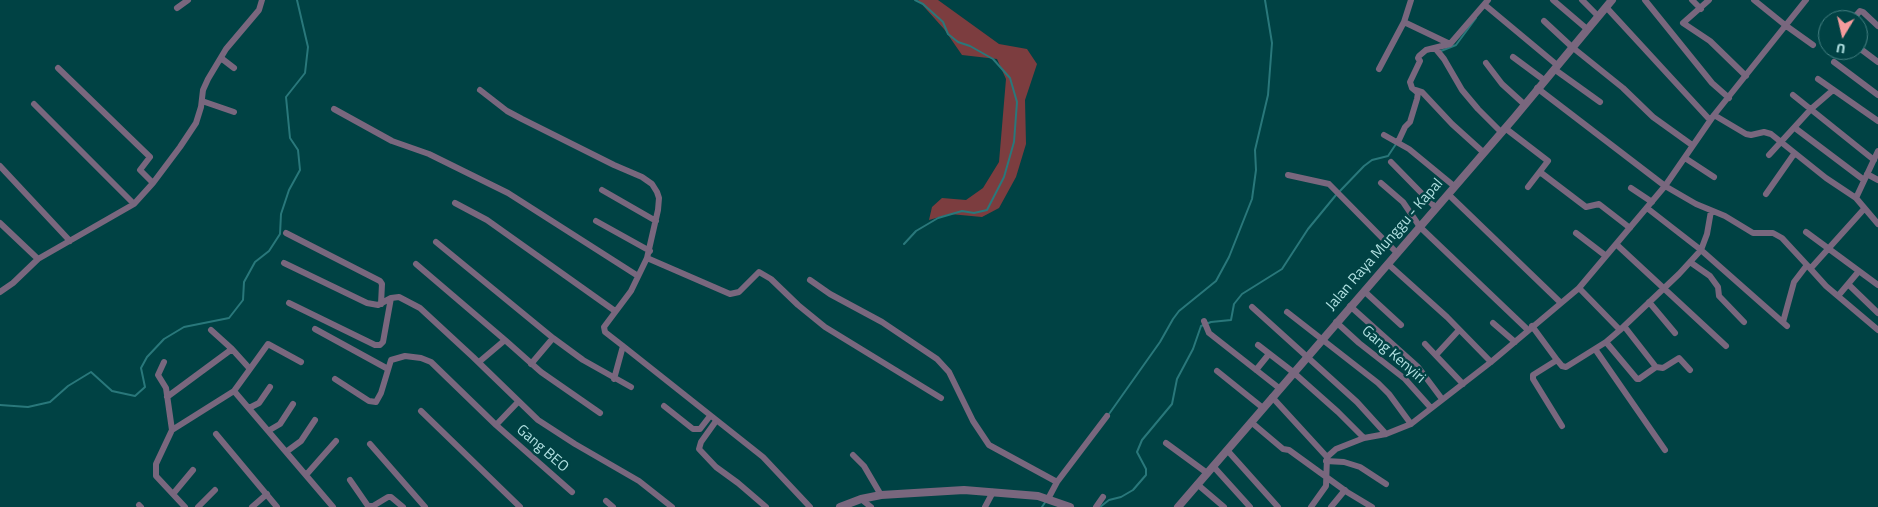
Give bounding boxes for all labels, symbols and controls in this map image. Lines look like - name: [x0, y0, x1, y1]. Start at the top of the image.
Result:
- north arrow: [1818, 10, 1868, 60]
- text: U: [1835, 38, 1847, 60]
- street label: Jalan Raya Munggu - Kapal: [1323, 175, 1447, 315]
- street label: Gang Kenyiri: [1357, 322, 1429, 388]
- street label: Gang BEO: [512, 421, 572, 477]

